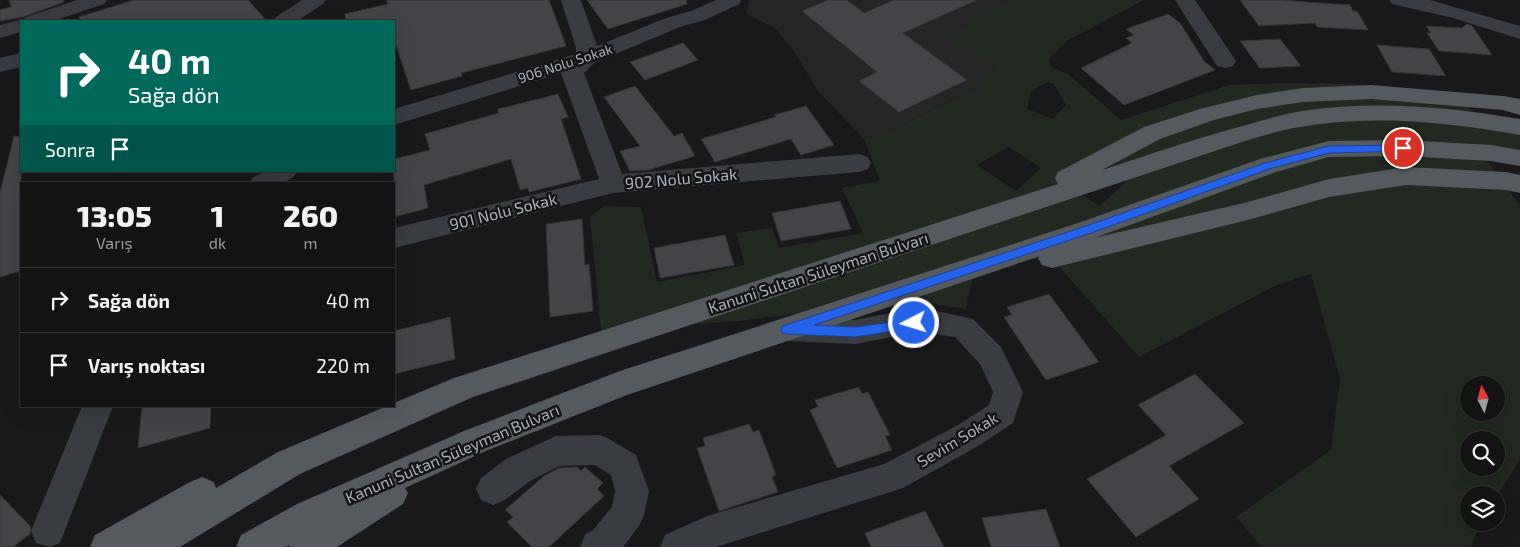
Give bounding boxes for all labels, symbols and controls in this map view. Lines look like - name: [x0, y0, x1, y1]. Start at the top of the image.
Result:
- text: 40 m: [128, 39, 211, 81]
- icon: right: [45, 40, 110, 105]
- street label: 906 Nolu Sokak: [516, 40, 614, 86]
- text: Sağa dön: [128, 81, 219, 107]
- pin: [1382, 127, 1424, 169]
- icon: arrive: [1389, 134, 1417, 162]
- icon: arrive: [106, 135, 134, 163]
- text: Sonra: [45, 138, 96, 161]
- street label: 902 Nolu Sokak: [624, 164, 738, 192]
- street label: 901 Nolu Sokak: [447, 189, 559, 233]
- text: 13:05: [77, 197, 152, 233]
- text: 1: [211, 197, 224, 233]
- text: 260: [283, 197, 338, 233]
- street label: Kanuni Sultan Süleyman Bulvarı: [705, 227, 931, 317]
- text: Varış: [96, 233, 133, 252]
- text: dk: [209, 233, 226, 252]
- text: m: [304, 233, 318, 252]
- icon: right: [45, 286, 73, 314]
- text: Sağa dön: [88, 289, 170, 312]
- text: 40 m: [326, 289, 370, 312]
- position arrow: [887, 296, 939, 348]
- icon: arrive: [45, 351, 73, 379]
- text: Varış noktası: [88, 354, 205, 377]
- text: 220 m: [316, 354, 370, 377]
- north arrow: [1460, 376, 1505, 421]
- map controls: [1460, 376, 1505, 531]
- street label: Kanuni Sultan Süleyman Bulvarı: [342, 399, 562, 507]
- street label: Sevim Sokak: [913, 407, 1001, 471]
- button: search: [1460, 431, 1505, 476]
- button: layers: [1460, 486, 1505, 531]

